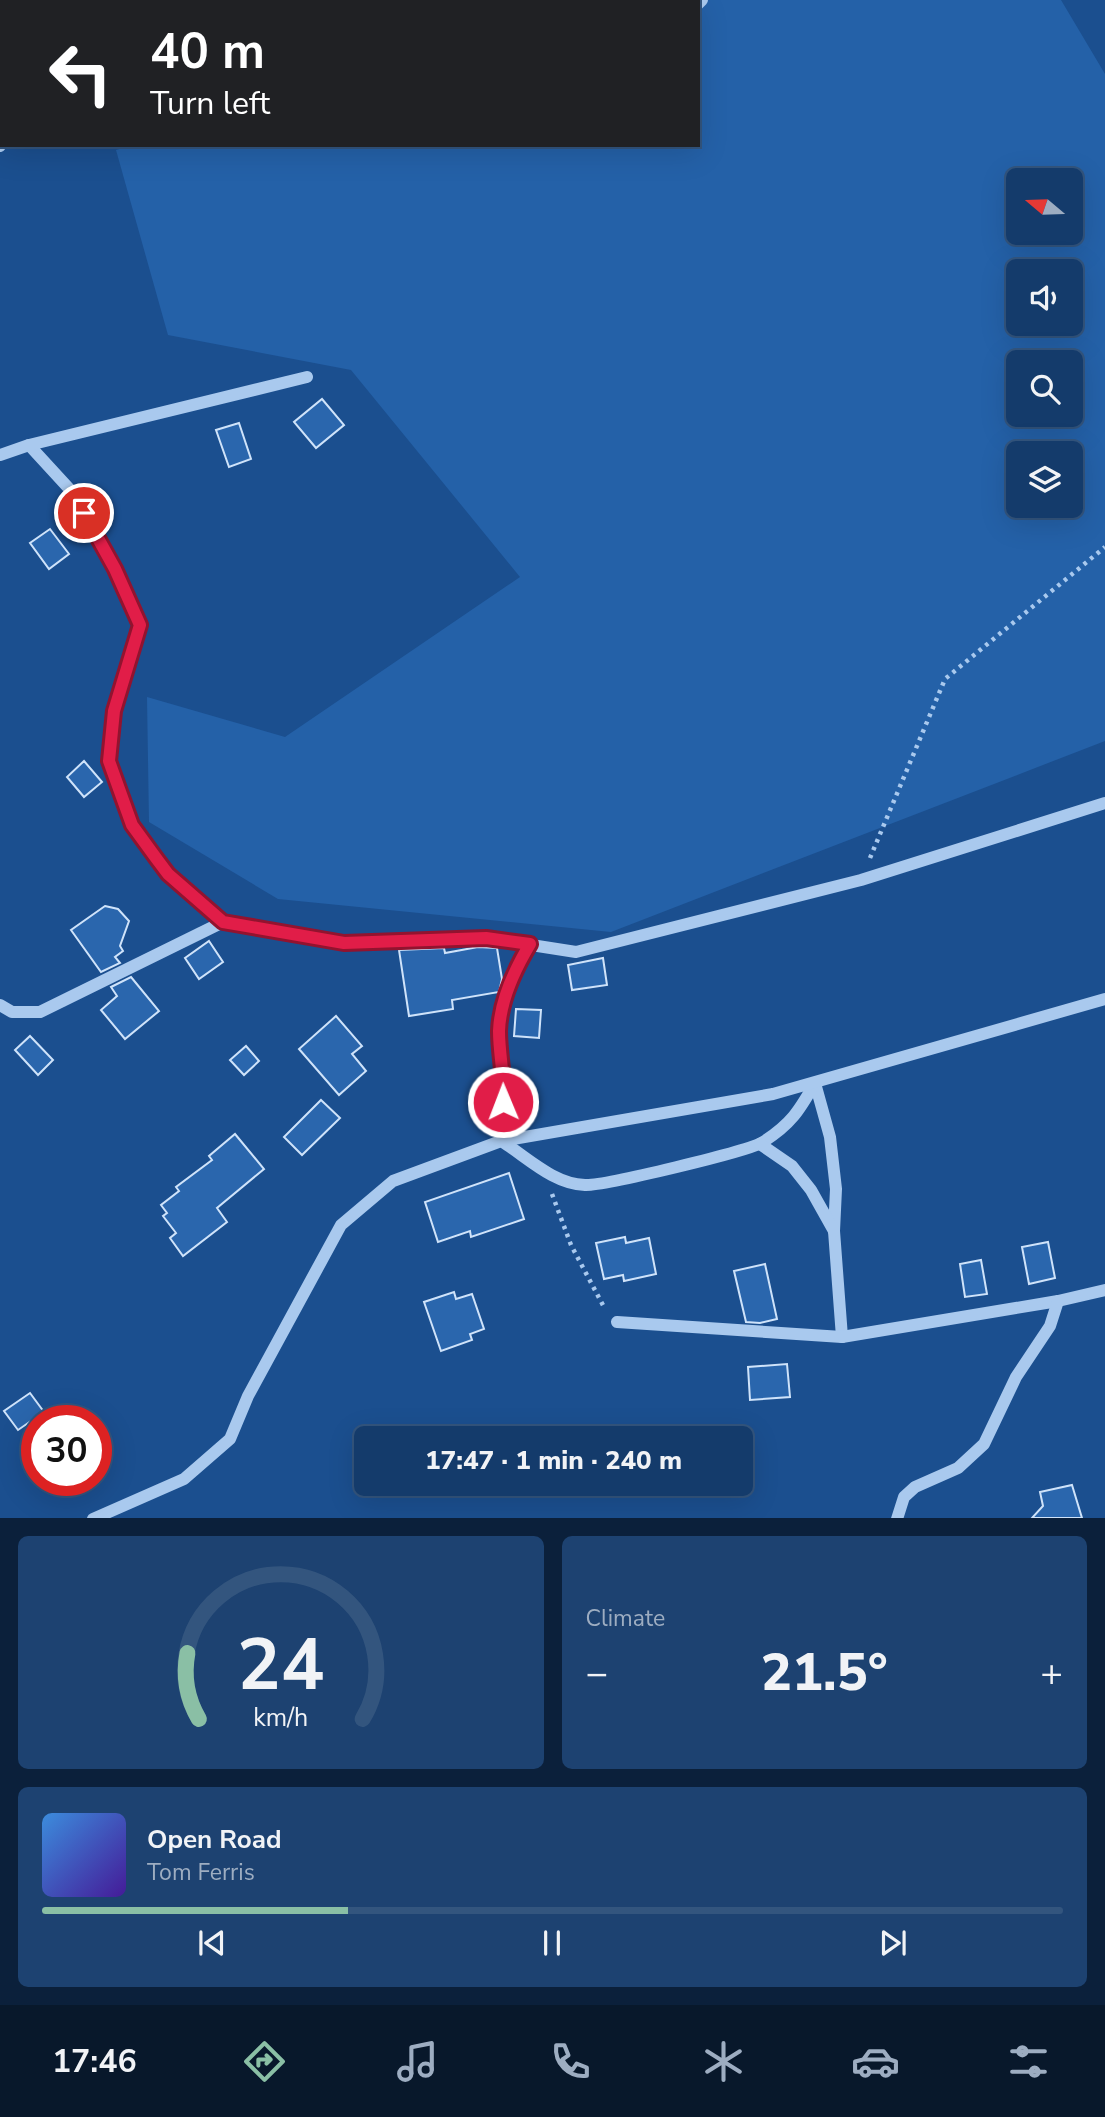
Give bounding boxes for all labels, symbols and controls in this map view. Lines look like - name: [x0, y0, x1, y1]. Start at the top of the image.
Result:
- text: 40 m: [150, 18, 265, 85]
- icon: left: [35, 28, 126, 119]
- text: Turn left: [150, 82, 270, 125]
- north arrow: [1006, 168, 1083, 245]
- map controls: [1006, 168, 1083, 518]
- button: sound: [1006, 259, 1083, 336]
- button: search: [1006, 350, 1083, 427]
- button: layers: [1006, 441, 1083, 518]
- pin: [54, 483, 114, 543]
- icon: arrive: [65, 494, 103, 532]
- position arrow: [466, 1065, 540, 1139]
- speed limit sign: 30: [21, 1405, 112, 1496]
- text: 17:47 · 1 min · 240 m: [425, 1443, 682, 1478]
- text: Climate: [586, 1603, 665, 1634]
- text: 24: [237, 1615, 324, 1715]
- text: 21.5°: [761, 1637, 888, 1708]
- text: −: [586, 1648, 608, 1699]
- text: +: [1040, 1648, 1063, 1699]
- text: km/h: [253, 1700, 308, 1734]
- text: Open Road: [147, 1822, 282, 1857]
- text: Tom Ferris: [147, 1857, 255, 1888]
- icon: previous: [193, 1924, 231, 1962]
- icon: pause: [533, 1924, 571, 1962]
- icon: next: [874, 1924, 912, 1962]
- icon: directions: [240, 2037, 289, 2086]
- icon: music: [393, 2037, 442, 2086]
- icon: phone: [546, 2037, 595, 2086]
- icon: climate: [699, 2037, 748, 2086]
- icon: car: [851, 2037, 900, 2086]
- icon: filters: [1004, 2037, 1053, 2086]
- text: 17:46: [52, 2040, 137, 2083]

